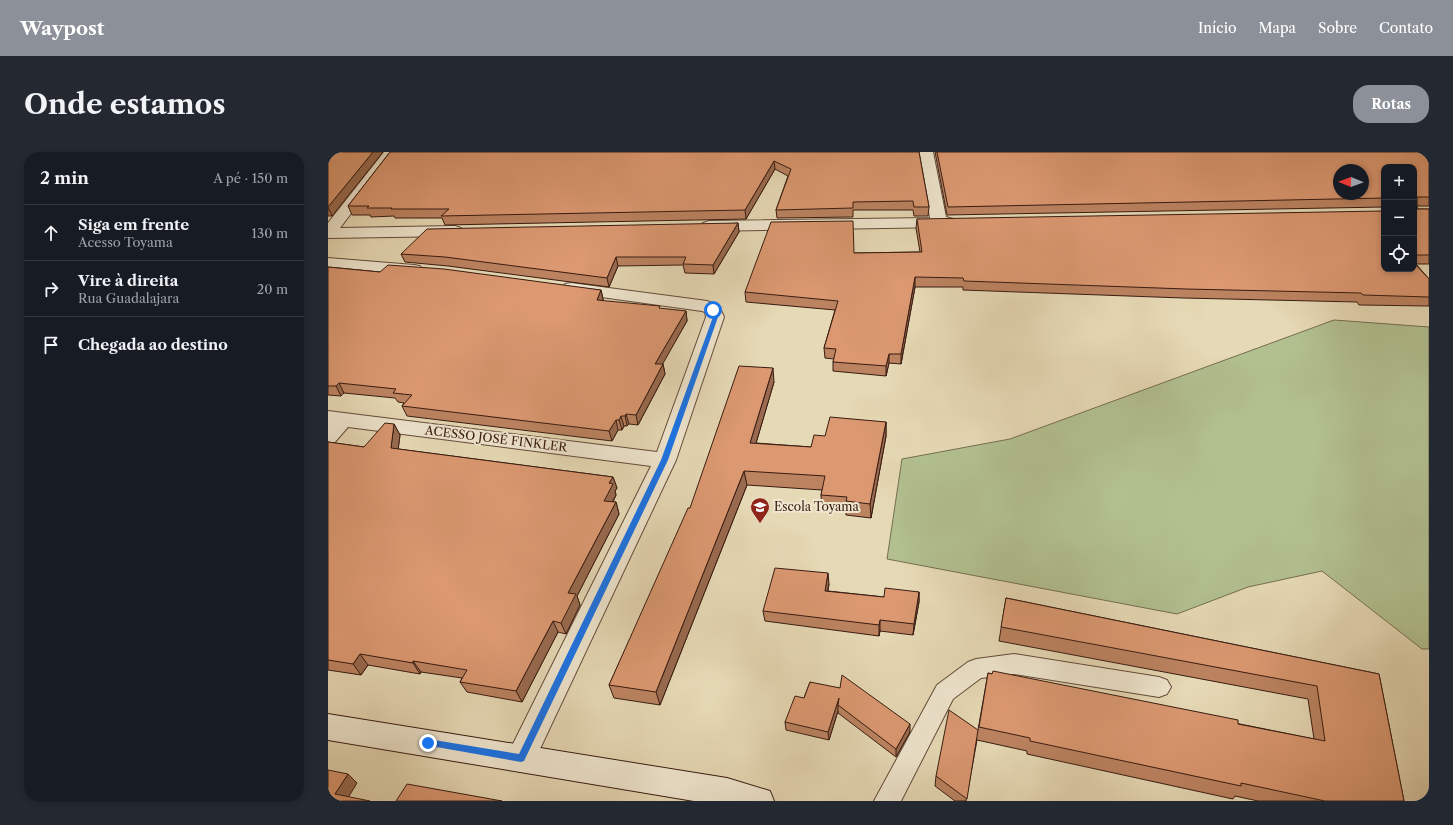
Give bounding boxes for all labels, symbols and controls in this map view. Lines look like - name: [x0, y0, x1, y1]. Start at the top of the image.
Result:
- text: Waypost: [20, 17, 104, 40]
- text: Início: [1198, 19, 1237, 37]
- text: Mapa: [1259, 19, 1296, 37]
- text: Sobre: [1318, 19, 1357, 37]
- text: Contato: [1379, 19, 1433, 37]
- button: Rotas: [1353, 85, 1429, 123]
- text: Onde estamos: [24, 87, 225, 121]
- north arrow: [1333, 164, 1369, 200]
- map controls: [1381, 164, 1417, 272]
- button: +: [1381, 164, 1417, 200]
- text: 2 min: [40, 168, 89, 188]
- text: A pé · 150 m: [213, 170, 288, 186]
- button: −: [1381, 200, 1417, 236]
- text: Siga em frente: [78, 215, 189, 234]
- icon: ahead: [40, 222, 62, 244]
- text: 130 m: [252, 225, 288, 241]
- text: Acesso Toyama: [78, 234, 173, 250]
- button: locate: [1381, 236, 1417, 272]
- text: Vire à direita: [78, 271, 178, 290]
- icon: right: [40, 278, 62, 300]
- text: 20 m: [257, 281, 288, 297]
- text: Rua Guadalajara: [78, 290, 179, 306]
- route start: [704, 301, 722, 319]
- icon: arrive: [40, 334, 62, 356]
- text: Chegada ao destino: [78, 335, 228, 354]
- street label: ACESSO JOSÉ FINKLER: [423, 421, 569, 455]
- school or university icon: Escola Toyama: [749, 496, 771, 524]
- place label: Escola Toyama: [774, 499, 859, 514]
- route end: [419, 734, 437, 752]

